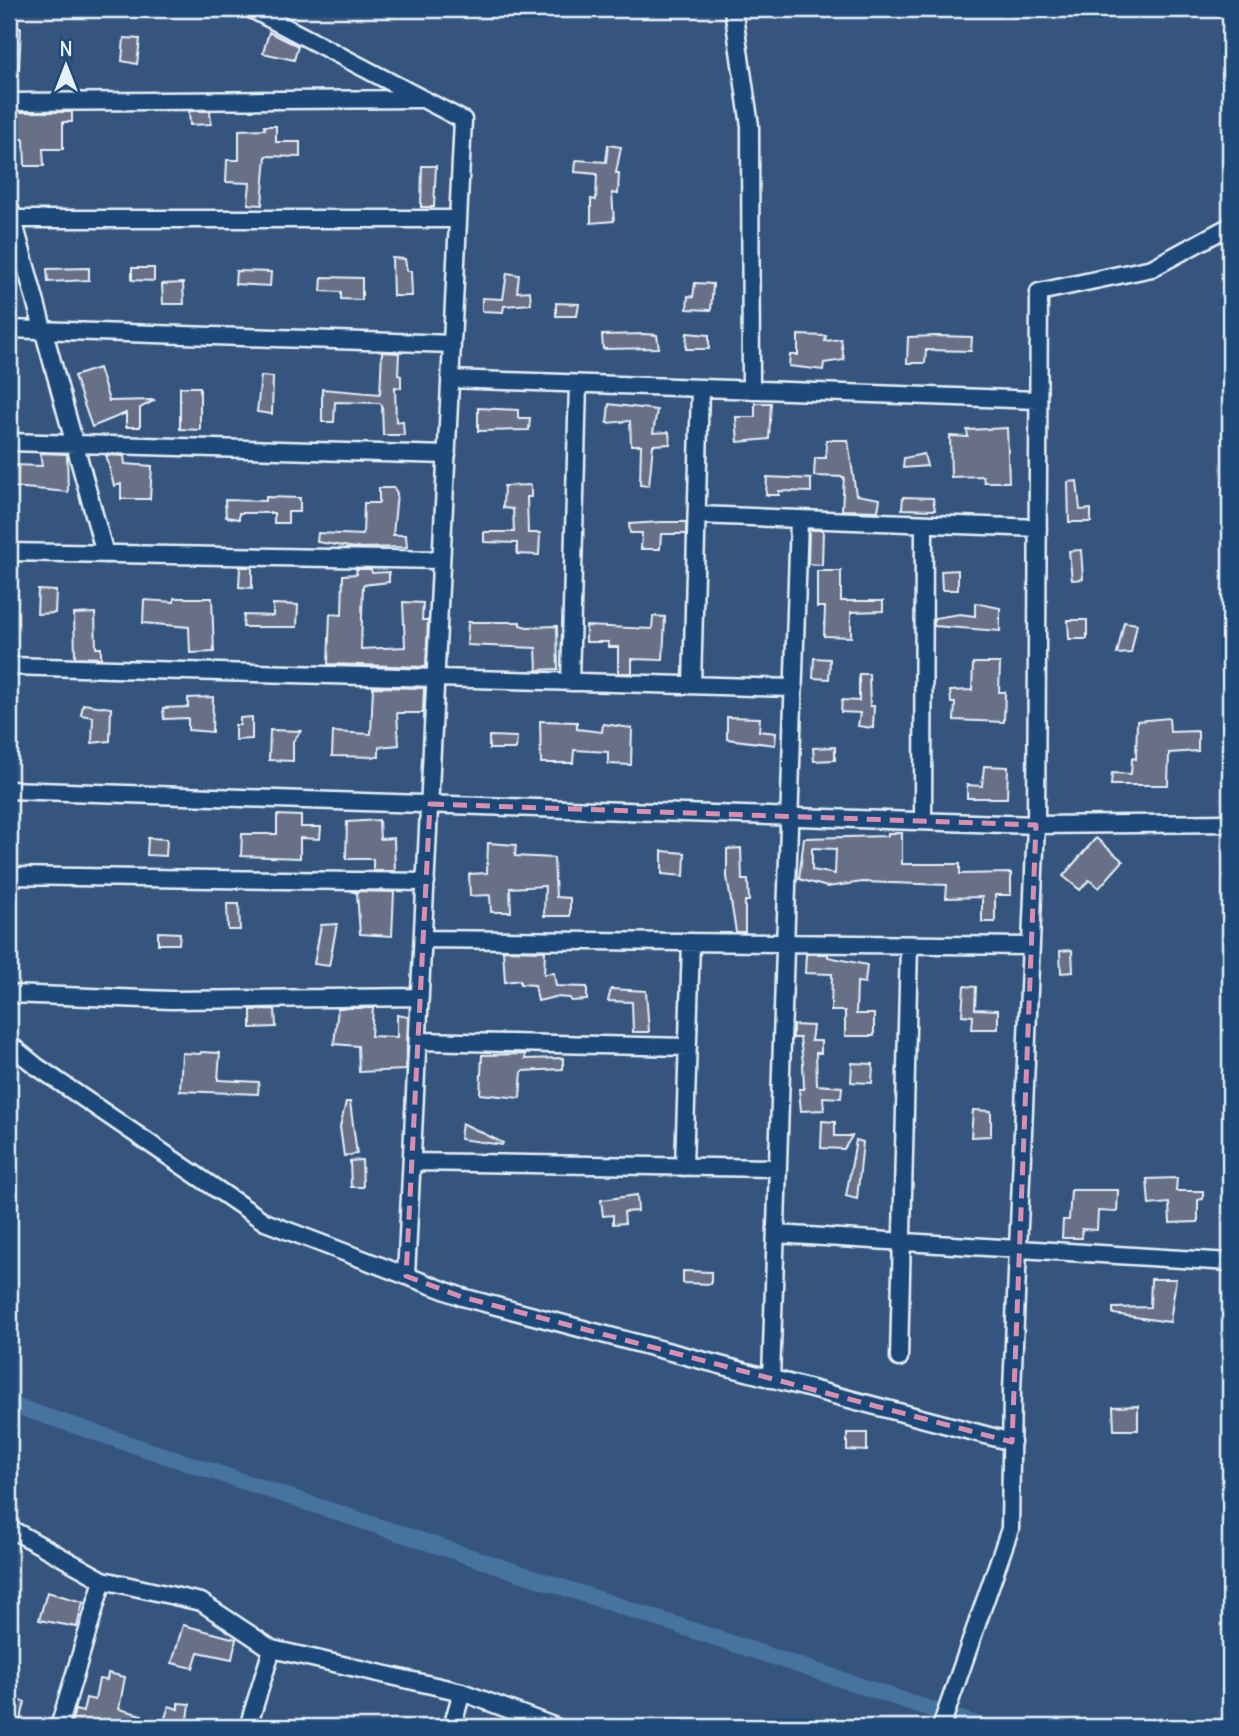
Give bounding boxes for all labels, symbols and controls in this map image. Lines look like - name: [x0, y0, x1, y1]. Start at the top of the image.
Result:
- north arrow: [32, 32, 102, 102]
- text: N: [59, 37, 73, 61]

